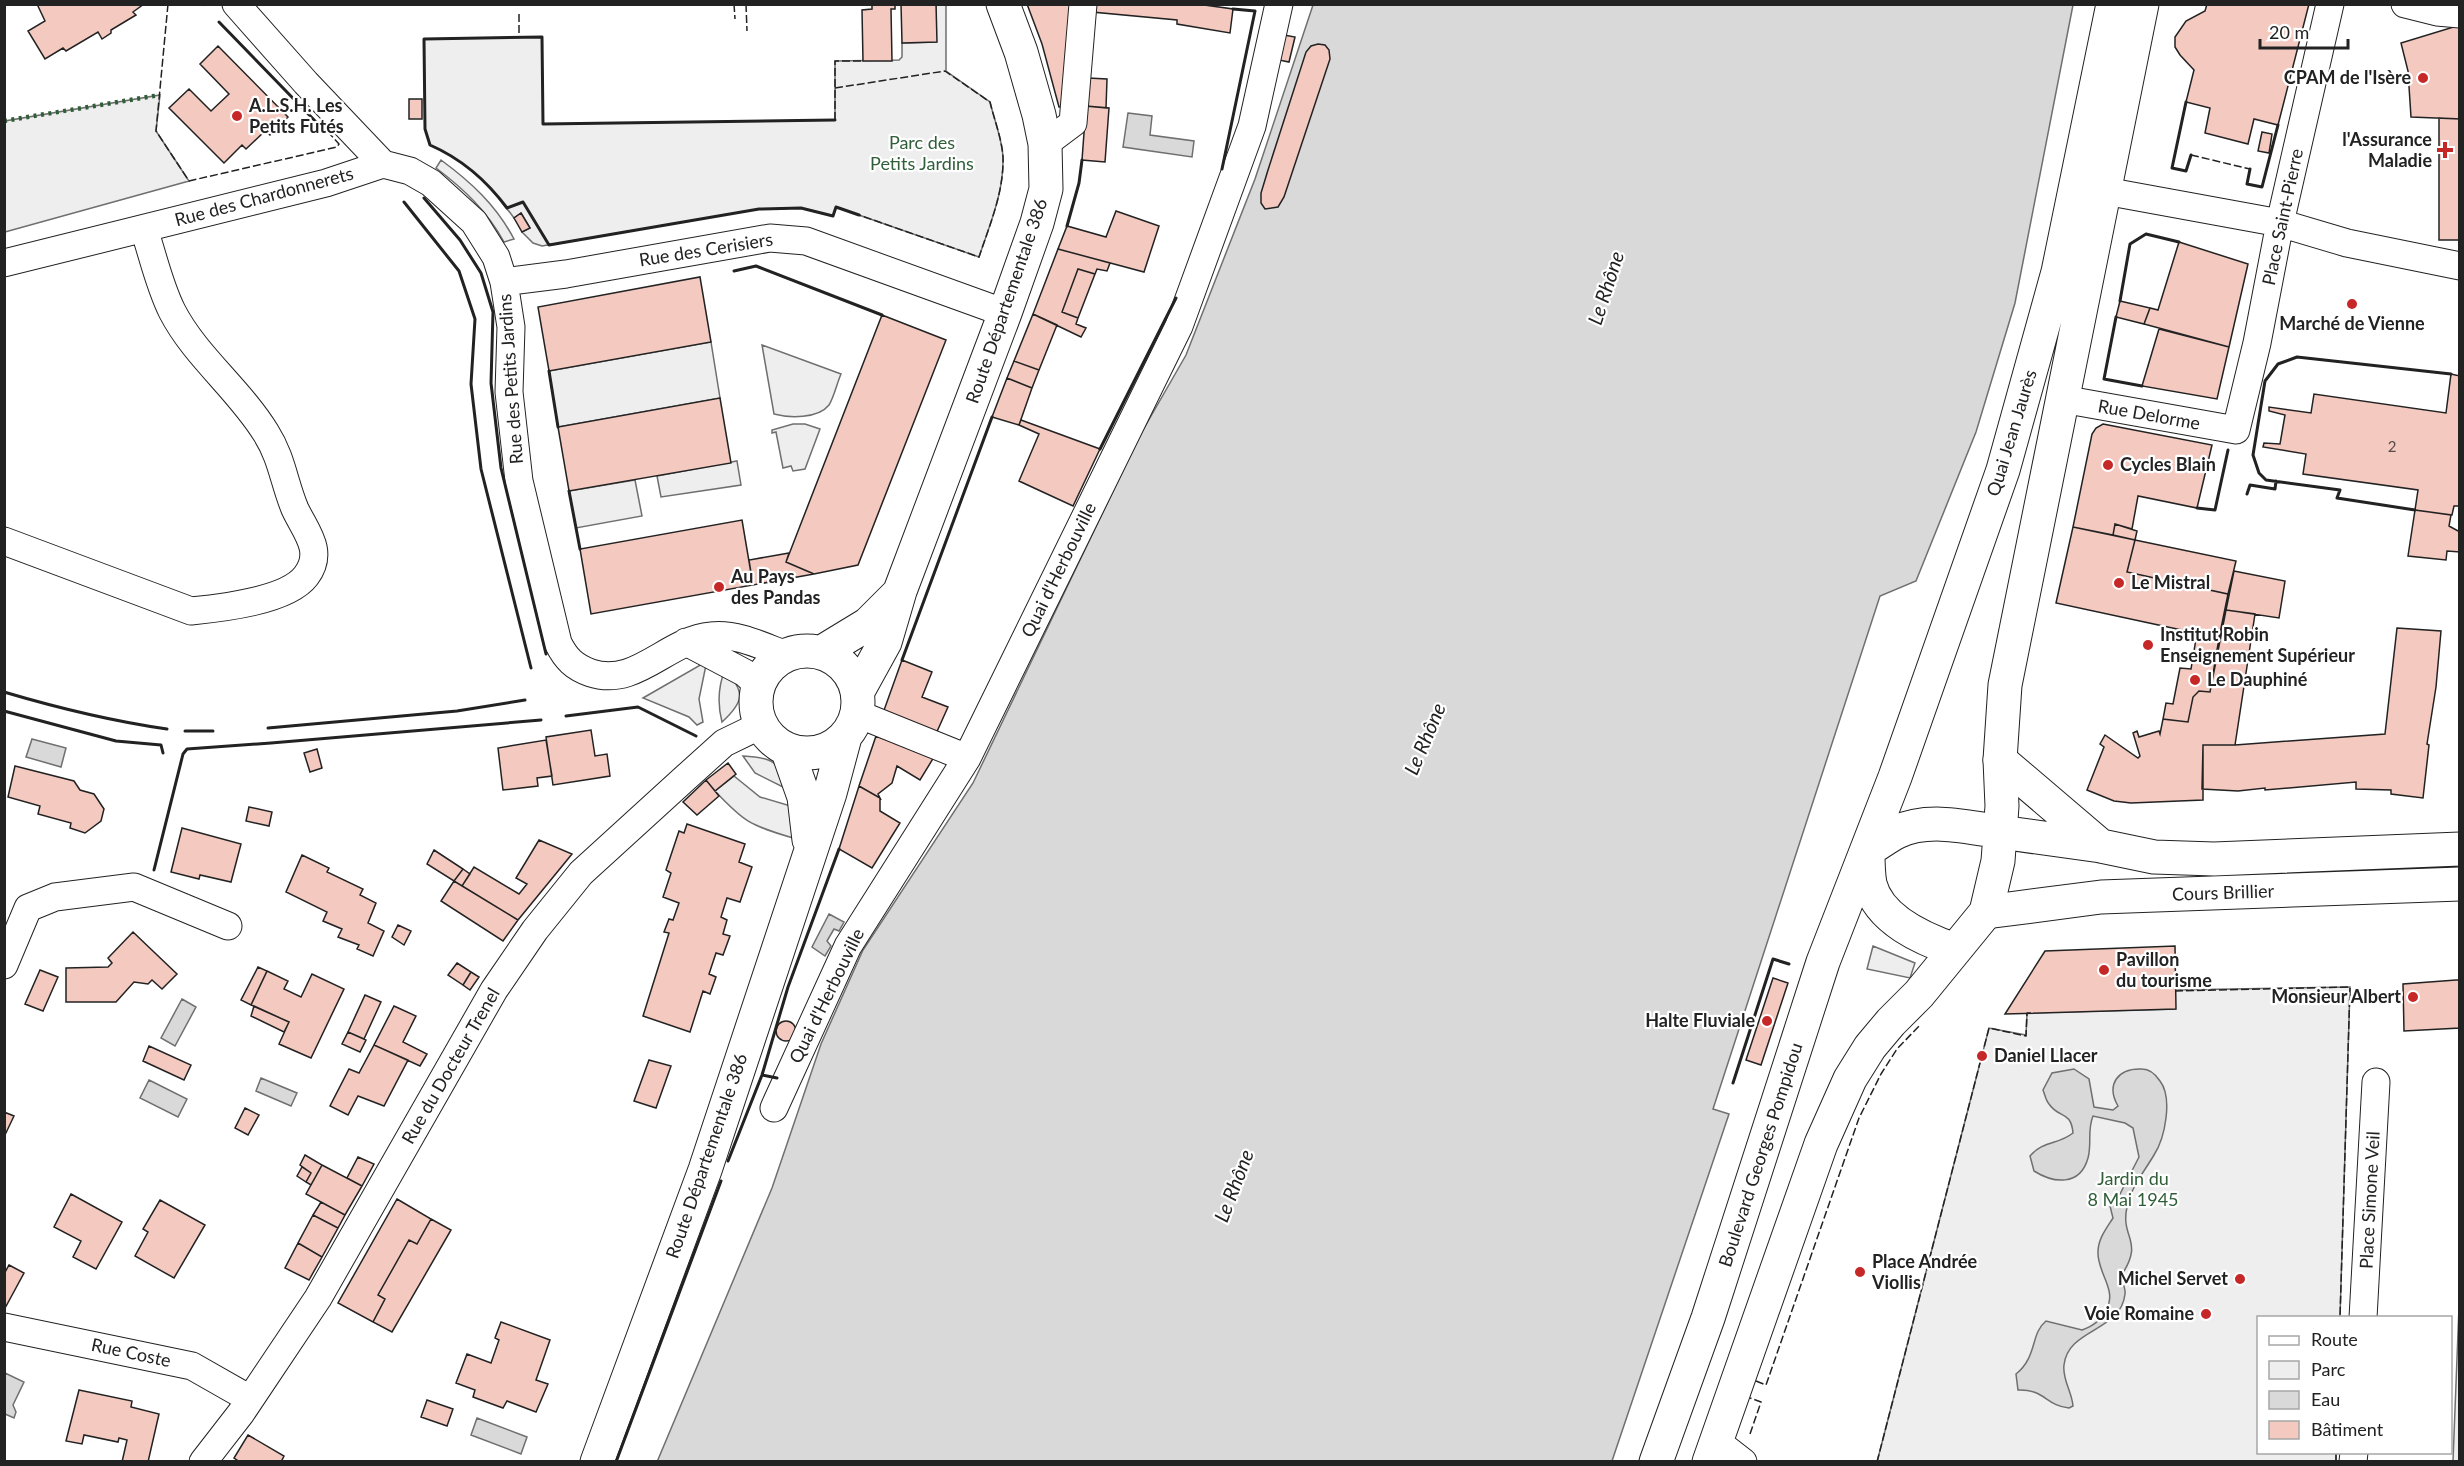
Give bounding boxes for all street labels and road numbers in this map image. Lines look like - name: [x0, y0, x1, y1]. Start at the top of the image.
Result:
- street label: Place Saint-Pierre: [2257, 146, 2307, 287]
- street label: Rue des Chardonnerets: [172, 162, 356, 230]
- street label: Route Départementale 386: [961, 195, 1052, 406]
- street label: Rue des Cerisiers: [637, 228, 775, 270]
- street label: Rue des Petits Jardins: [493, 293, 527, 465]
- street label: Quai Jean Jaurès: [1981, 367, 2041, 499]
- street label: Rue Delorme: [2096, 394, 2202, 434]
- street label: Quai d'Herbouville: [1016, 499, 1100, 641]
- street label: Cours Brillier: [2172, 879, 2275, 905]
- street label: Quai d'Herbouville: [784, 925, 868, 1067]
- street label: Rue du Docteur Trenel: [396, 984, 504, 1147]
- street label: Boulevard Georges Pompidou: [1713, 1040, 1807, 1270]
- street label: Route Départementale 386: [661, 1050, 752, 1261]
- street label: Place Simone Veil: [2354, 1130, 2384, 1269]
- street label: Rue Coste: [89, 1333, 173, 1371]

